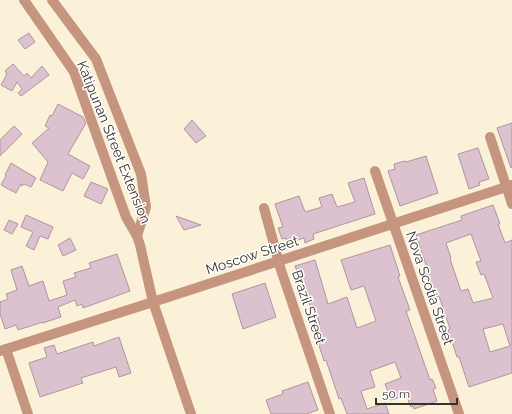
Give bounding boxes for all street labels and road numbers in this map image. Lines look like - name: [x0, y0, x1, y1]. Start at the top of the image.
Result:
- street label: Katipunan Street Extension: [74, 58, 154, 226]
- street label: Nova Scotia Street: [403, 229, 457, 347]
- street label: Moscow Street: [204, 232, 301, 277]
- street label: Brazil Street: [289, 268, 329, 347]

